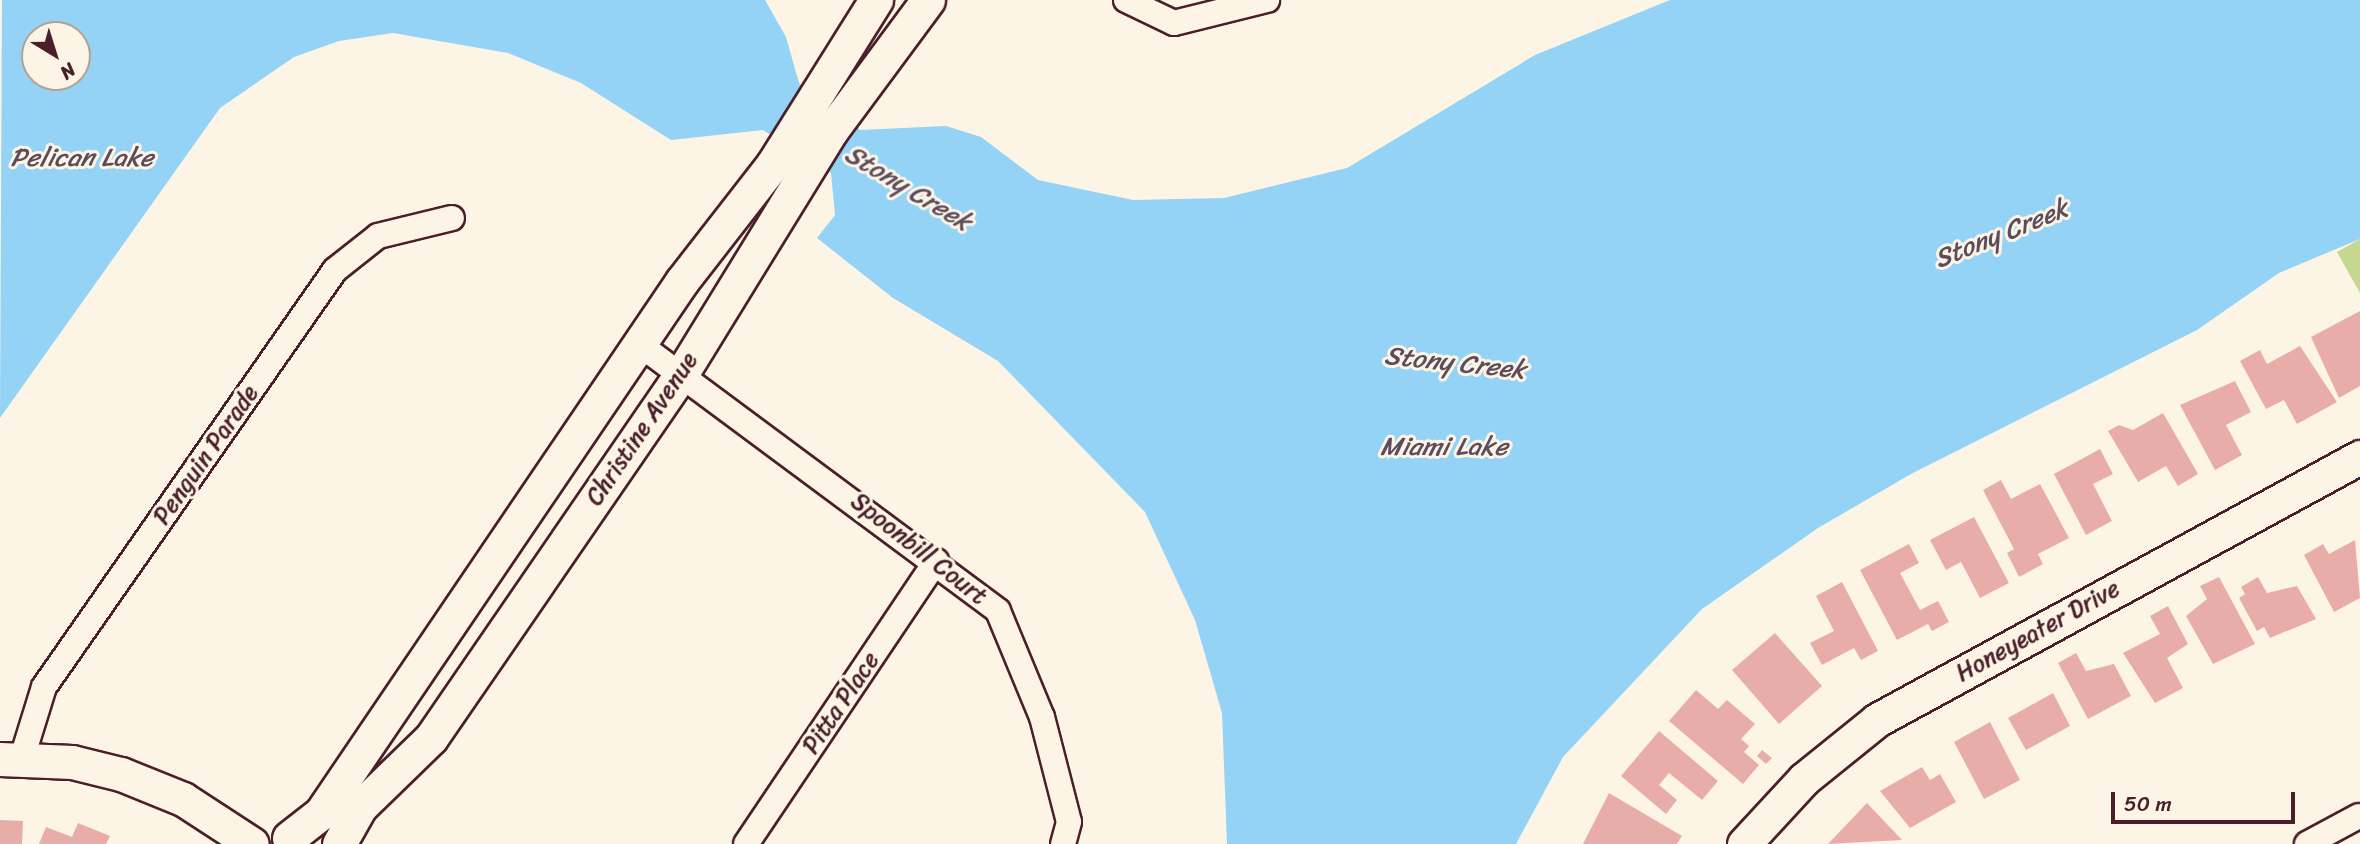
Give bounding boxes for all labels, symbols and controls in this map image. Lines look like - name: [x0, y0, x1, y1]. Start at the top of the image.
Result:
- north arrow: [21, 21, 91, 91]
- text: N: [53, 54, 83, 88]
- water label: Stony Creek: [839, 138, 977, 238]
- water label: Pelican Lake: [11, 142, 153, 174]
- water label: Stony Creek: [1929, 193, 2073, 275]
- water label: Stony Creek: [1383, 340, 1527, 386]
- street label: Christine Avenue: [580, 347, 704, 511]
- street label: Penguin Parade: [147, 380, 265, 530]
- water label: Miami Lake: [1380, 431, 1508, 463]
- street label: Spoonbill Court: [845, 487, 993, 611]
- street label: Honeyeater Drive: [1951, 574, 2125, 688]
- street label: Pitta Place: [796, 646, 886, 760]
- scale bar: [2115, 778, 2299, 822]
- text: 50 m: [2124, 785, 2172, 823]

